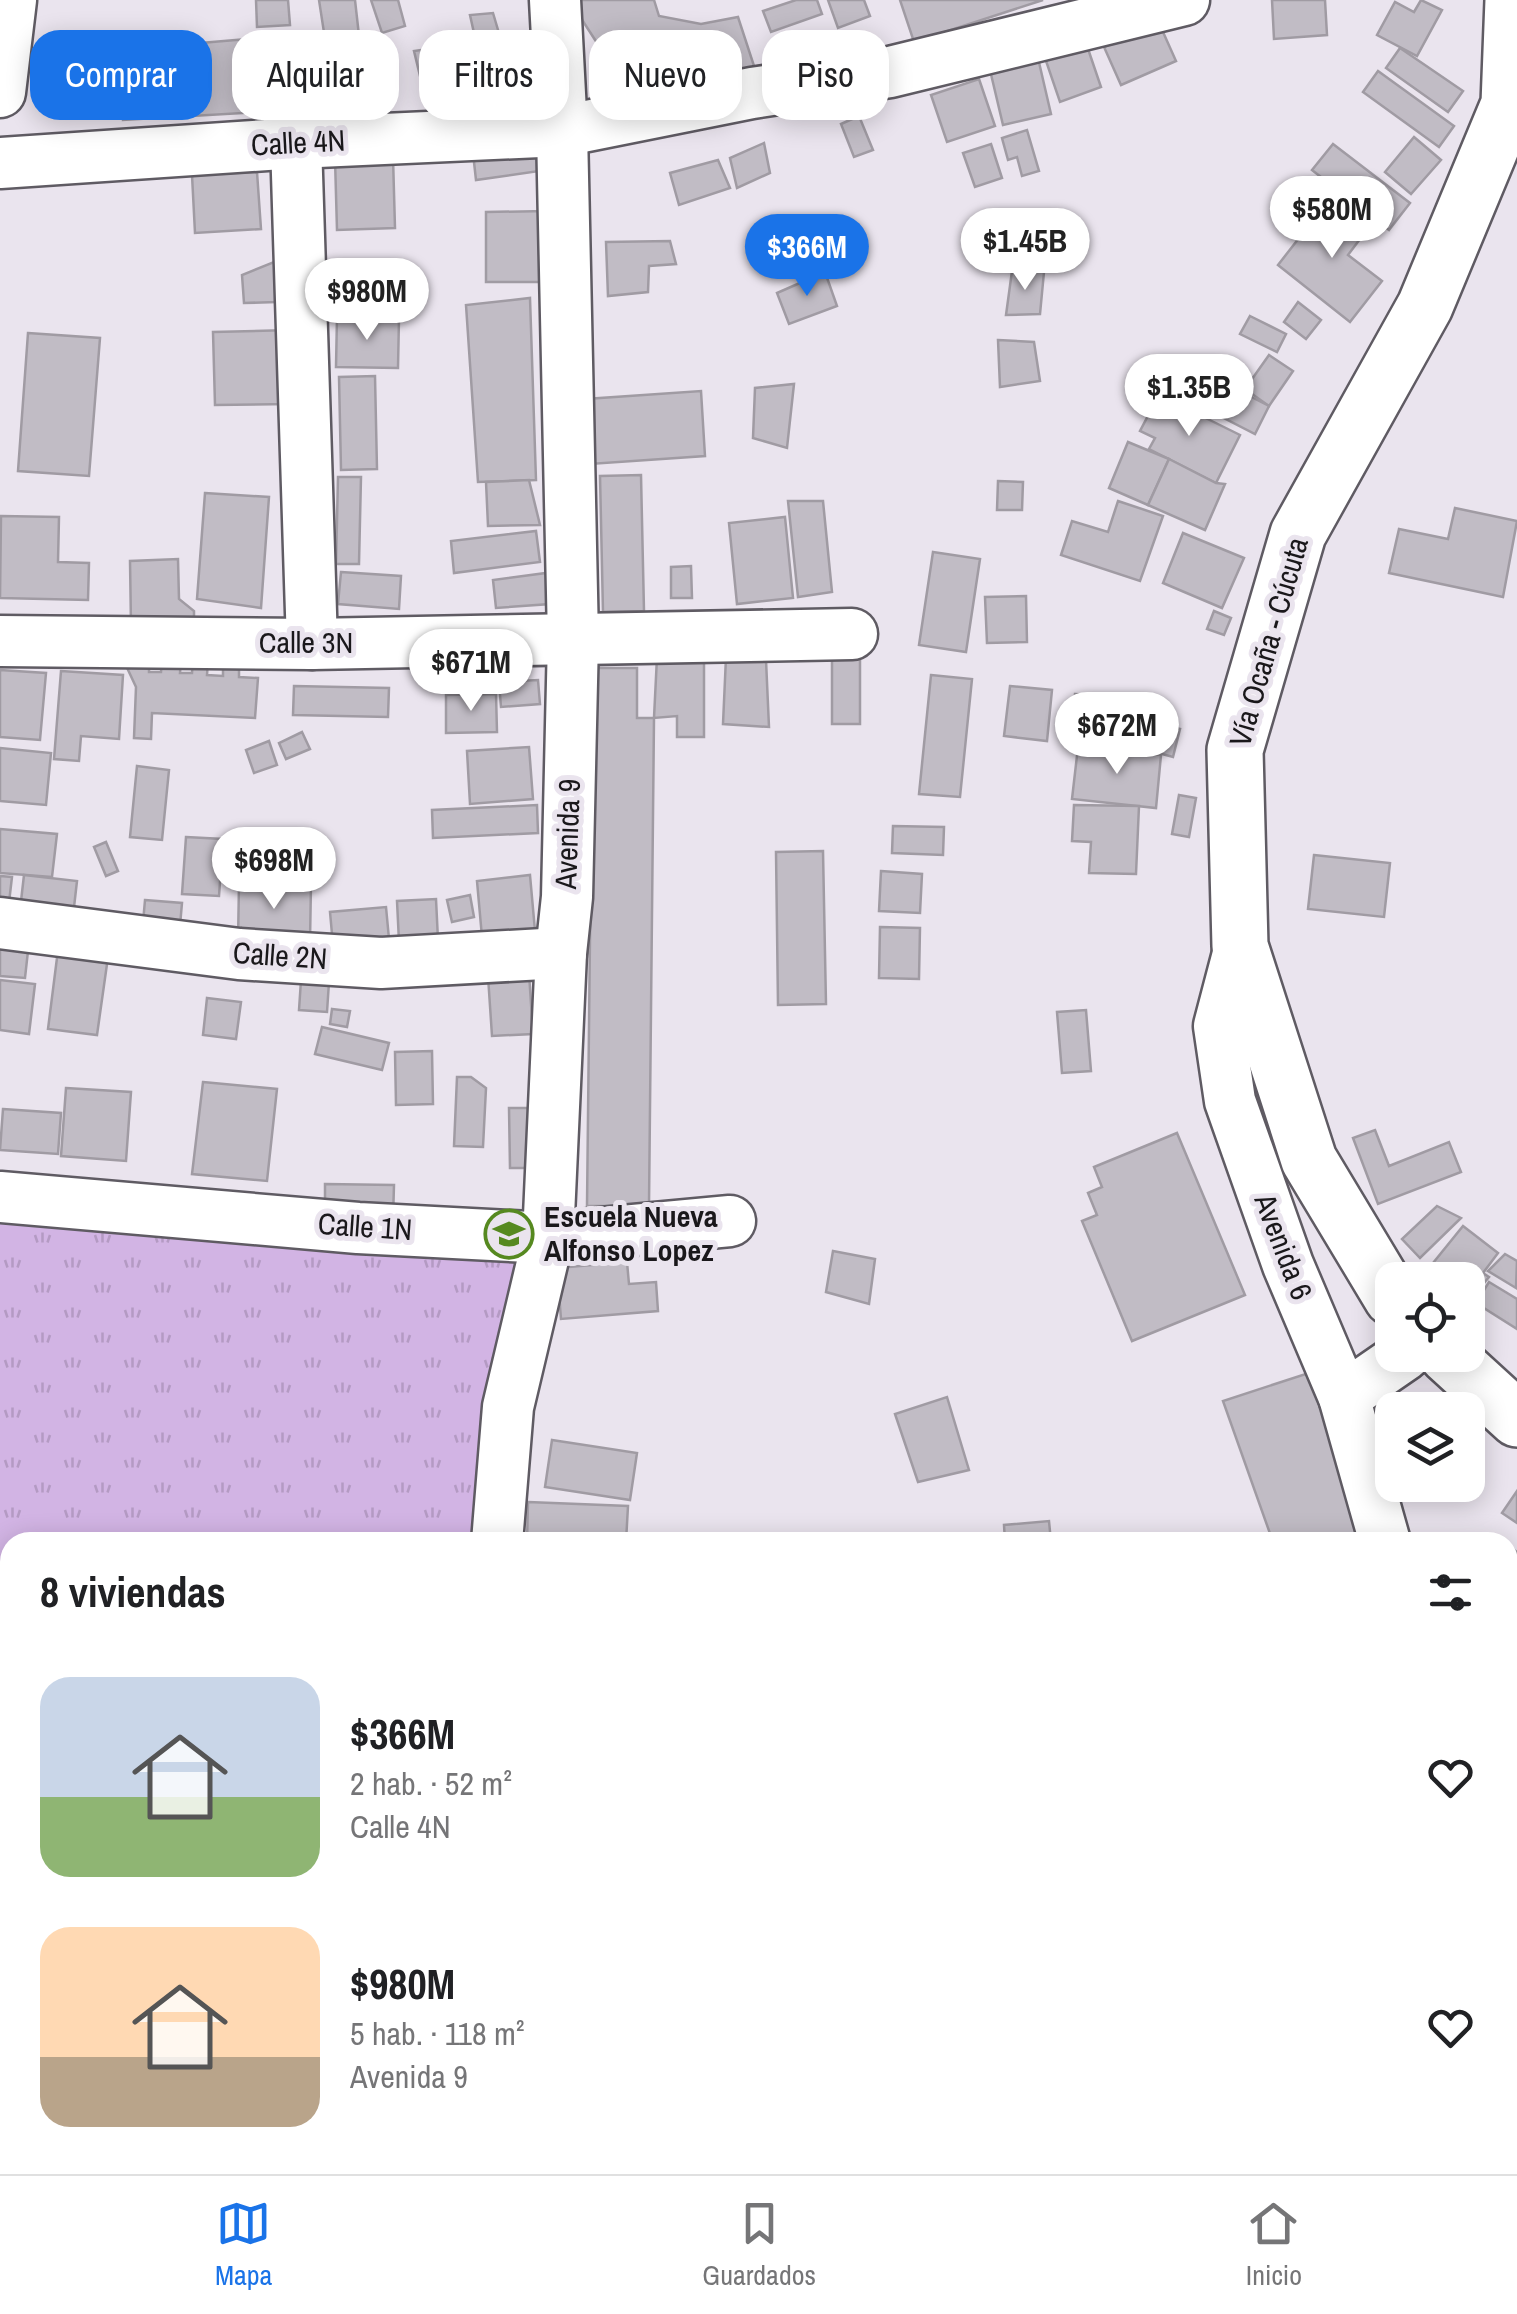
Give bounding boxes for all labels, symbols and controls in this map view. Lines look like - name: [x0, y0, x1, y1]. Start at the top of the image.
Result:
- chip: Comprar: [30, 30, 212, 120]
- chip: Alquilar: [232, 30, 399, 120]
- chip: Filtros: [419, 30, 569, 120]
- chip: Nuevo: [589, 30, 742, 120]
- chip: Piso: [762, 30, 889, 120]
- street label: Calle 4N: [250, 120, 346, 164]
- pin: $580M: [1262, 176, 1402, 261]
- text: $580M: [1292, 187, 1372, 230]
- pin: $1.45B: [944, 208, 1106, 293]
- pin: $366M: [737, 214, 877, 299]
- text: $1.45B: [983, 219, 1067, 262]
- text: $366M: [767, 225, 847, 268]
- pin: $980M: [297, 258, 437, 343]
- text: $980M: [327, 269, 407, 312]
- pin: $1.35B: [1108, 354, 1270, 439]
- text: $1.35B: [1147, 365, 1231, 408]
- street label: Vía Ocaña - Cúcuta: [1219, 532, 1317, 751]
- street label: Calle 3N: [259, 622, 353, 662]
- pin: $671M: [401, 629, 541, 714]
- text: $671M: [431, 640, 511, 683]
- pin: $672M: [1047, 692, 1187, 777]
- text: $672M: [1077, 703, 1157, 746]
- street label: Avenida 9: [545, 778, 589, 891]
- pin: $698M: [204, 827, 344, 912]
- text: $698M: [234, 838, 314, 881]
- street label: Calle 2N: [232, 932, 329, 978]
- street label: Avenida 6: [1245, 1187, 1322, 1305]
- place label: Escuela Nueva Alfonso Lopez: [544, 1196, 718, 1270]
- street label: Calle 1N: [317, 1203, 414, 1249]
- school or university icon: Escuela Nueva Alfonso Lopez: [483, 1208, 535, 1260]
- map controls: [1375, 1262, 1485, 1502]
- button: locate: [1375, 1262, 1485, 1372]
- button: layers: [1375, 1392, 1485, 1502]
- text: 8 viviendas: [40, 1564, 226, 1620]
- icon: filters: [1423, 1565, 1478, 1620]
- text: $366M: [350, 1706, 455, 1762]
- icon: home: [120, 1717, 240, 1837]
- icon: heart: [1423, 1750, 1478, 1805]
- text: 2 hab. · 52 m²: [350, 1762, 512, 1805]
- text: Calle 4N: [350, 1805, 451, 1848]
- text: $980M: [350, 1956, 455, 2012]
- icon: home: [120, 1967, 240, 2087]
- icon: heart: [1423, 2000, 1478, 2055]
- text: 5 hab. · 118 m²: [350, 2012, 525, 2055]
- text: Avenida 9: [350, 2055, 468, 2098]
- tab: Mapa: [215, 2196, 272, 2294]
- tab: Guardados: [702, 2196, 816, 2294]
- tab: Inicio: [1246, 2196, 1302, 2294]

